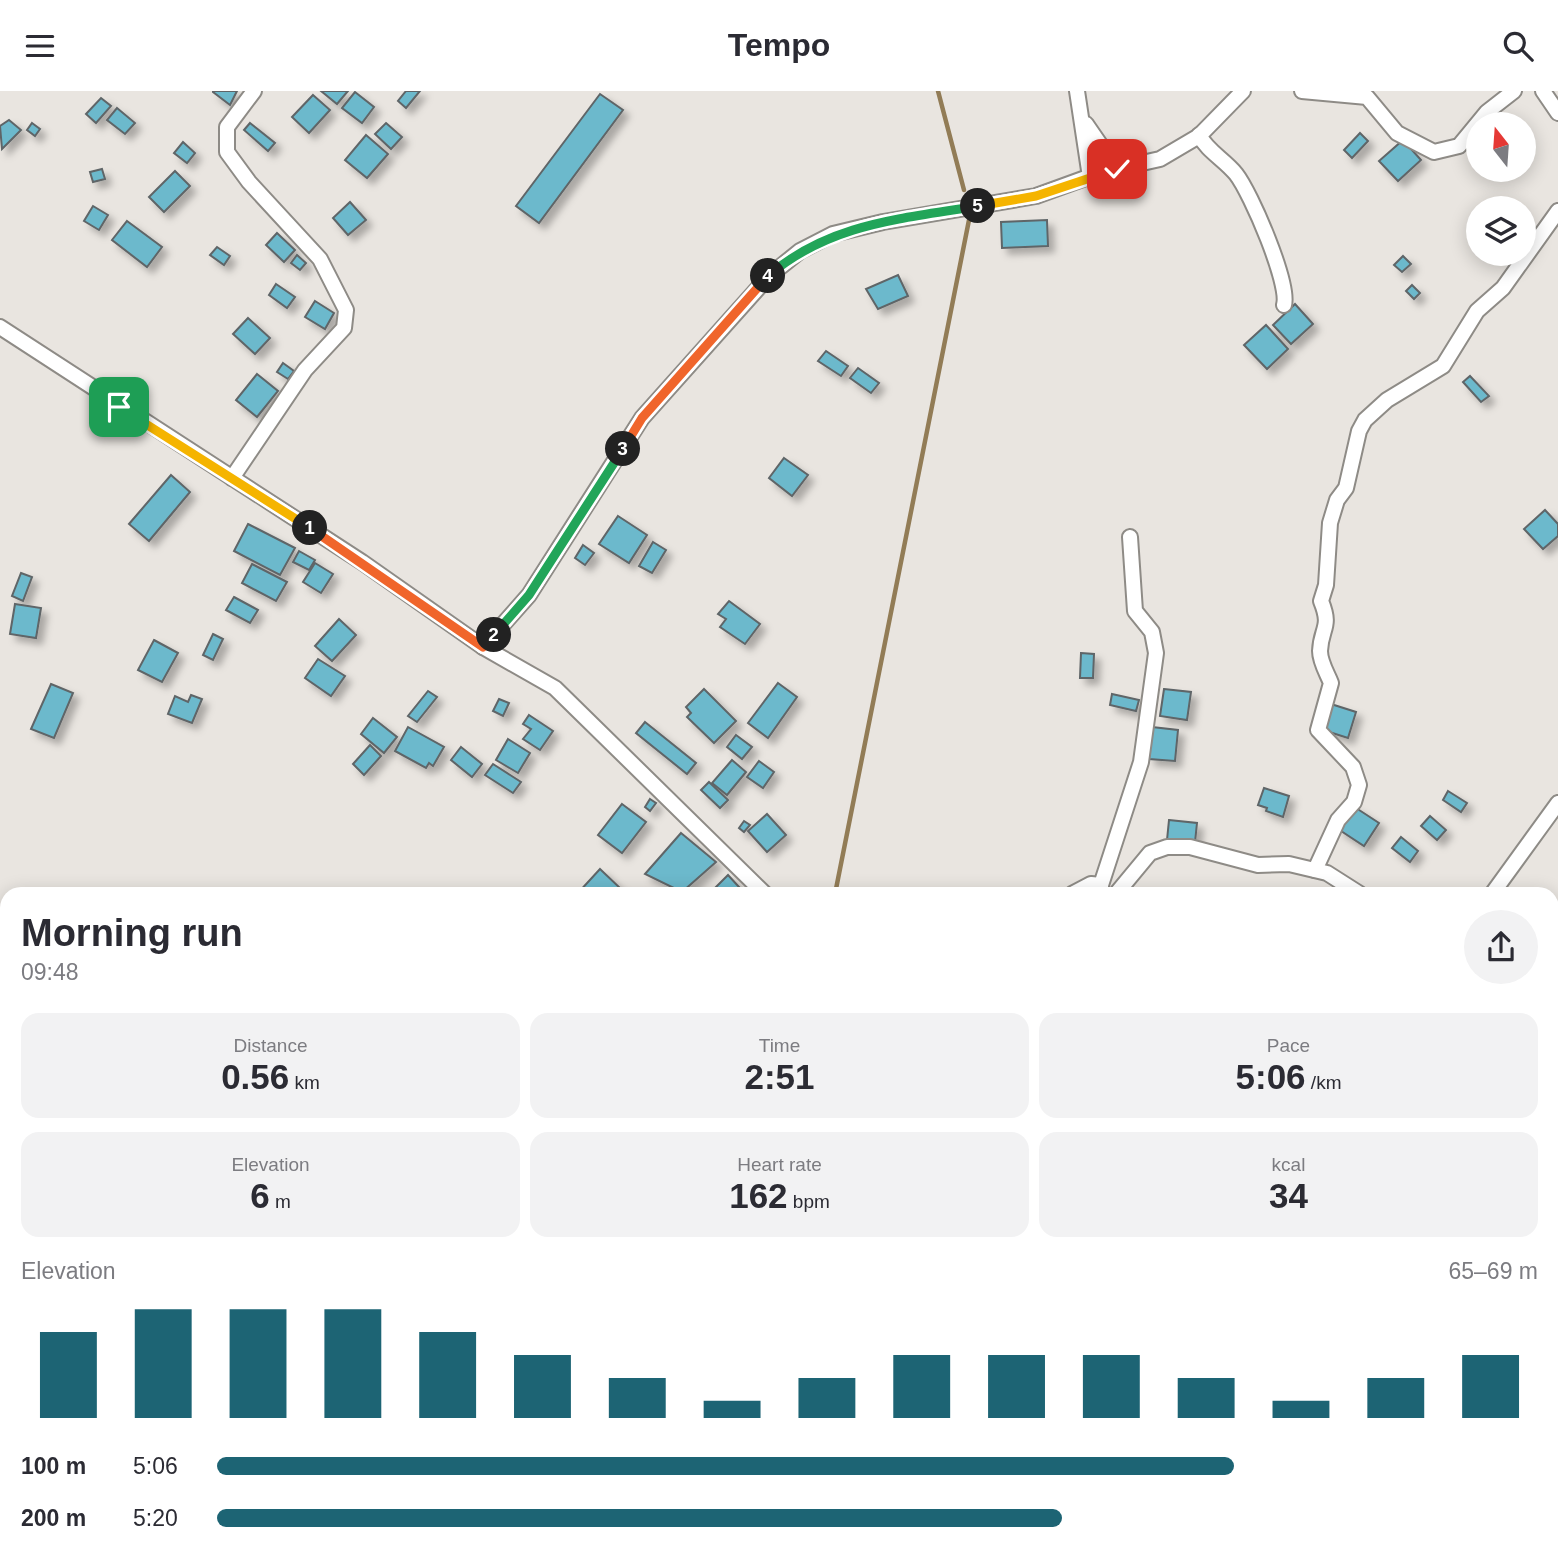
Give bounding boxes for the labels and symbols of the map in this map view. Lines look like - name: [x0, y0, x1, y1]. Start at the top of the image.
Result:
- north arrow: [1466, 112, 1536, 182]
- pin: [1087, 139, 1147, 199]
- pin: 5: [960, 188, 996, 223]
- pin: 4: [750, 259, 786, 293]
- pin: [89, 377, 149, 437]
- pin: 3: [606, 431, 640, 467]
- pin: 1: [292, 511, 328, 545]
- pin: 2: [476, 617, 512, 653]

